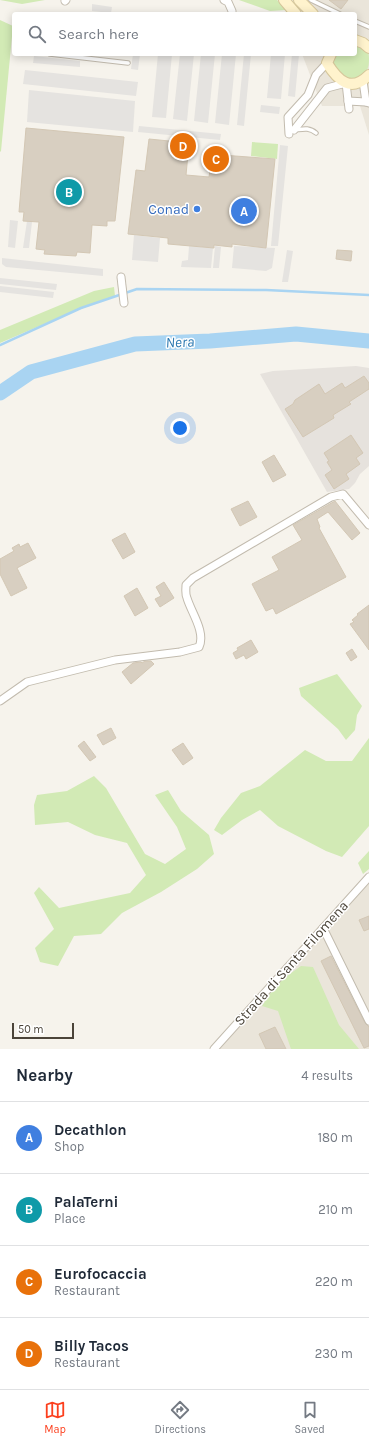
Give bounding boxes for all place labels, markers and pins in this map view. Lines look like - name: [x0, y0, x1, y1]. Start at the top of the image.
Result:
- pin: D: [170, 131, 196, 161]
- pin: C: [203, 144, 229, 174]
- pin: B: [56, 177, 82, 207]
- pin: A: [231, 196, 257, 226]
- place label: Conad: [148, 201, 189, 218]
- marker: Conad: [192, 204, 202, 214]

